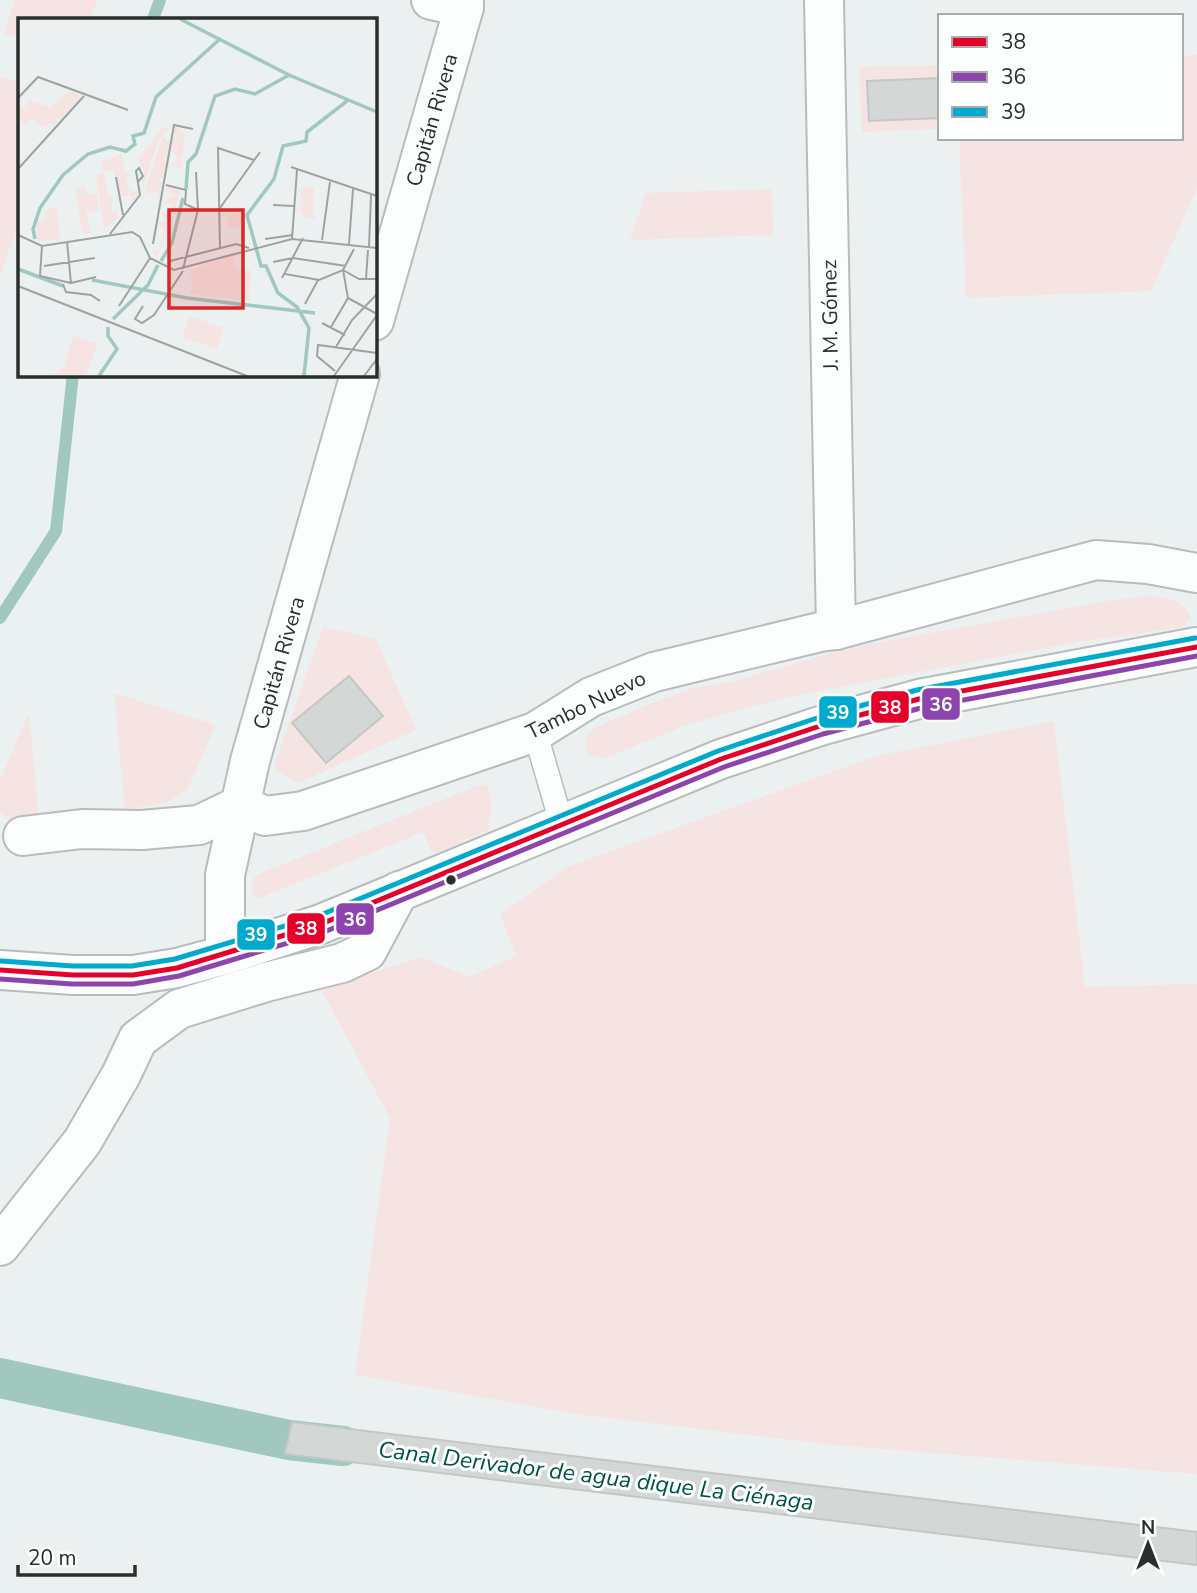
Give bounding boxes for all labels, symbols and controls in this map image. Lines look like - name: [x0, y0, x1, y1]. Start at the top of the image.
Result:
- legend: [938, 14, 1183, 140]
- inset map: [18, 18, 376, 376]
- text: 38: [1001, 28, 1026, 56]
- street label: Capitán Rivera: [400, 50, 464, 190]
- text: 36: [1001, 63, 1026, 91]
- text: 39: [1001, 98, 1026, 126]
- street label: J. M. Gómez: [815, 259, 845, 372]
- street label: Capitán Rivera: [247, 593, 311, 733]
- street label: Tambo Nuevo: [521, 664, 651, 746]
- line badge: 36: [921, 687, 961, 721]
- line badge: 38: [870, 690, 910, 724]
- text: 36: [930, 692, 952, 718]
- line badge: 39: [818, 695, 858, 729]
- text: 38: [879, 695, 901, 721]
- text: 39: [827, 700, 849, 726]
- unlabelled marker: [444, 873, 458, 887]
- line badge: 36: [335, 902, 375, 936]
- text: 36: [344, 907, 366, 933]
- line badge: 38: [286, 912, 326, 945]
- text: 38: [295, 916, 317, 942]
- line badge: 39: [236, 918, 276, 951]
- text: 39: [245, 922, 267, 948]
- water label: Canal Derivador de agua dique La Ciénaga: [377, 1434, 815, 1518]
- north arrow: [1113, 1509, 1183, 1579]
- text: N: [1141, 1515, 1155, 1541]
- scale bar: [18, 1534, 135, 1578]
- text: 20 m: [28, 1544, 77, 1572]

